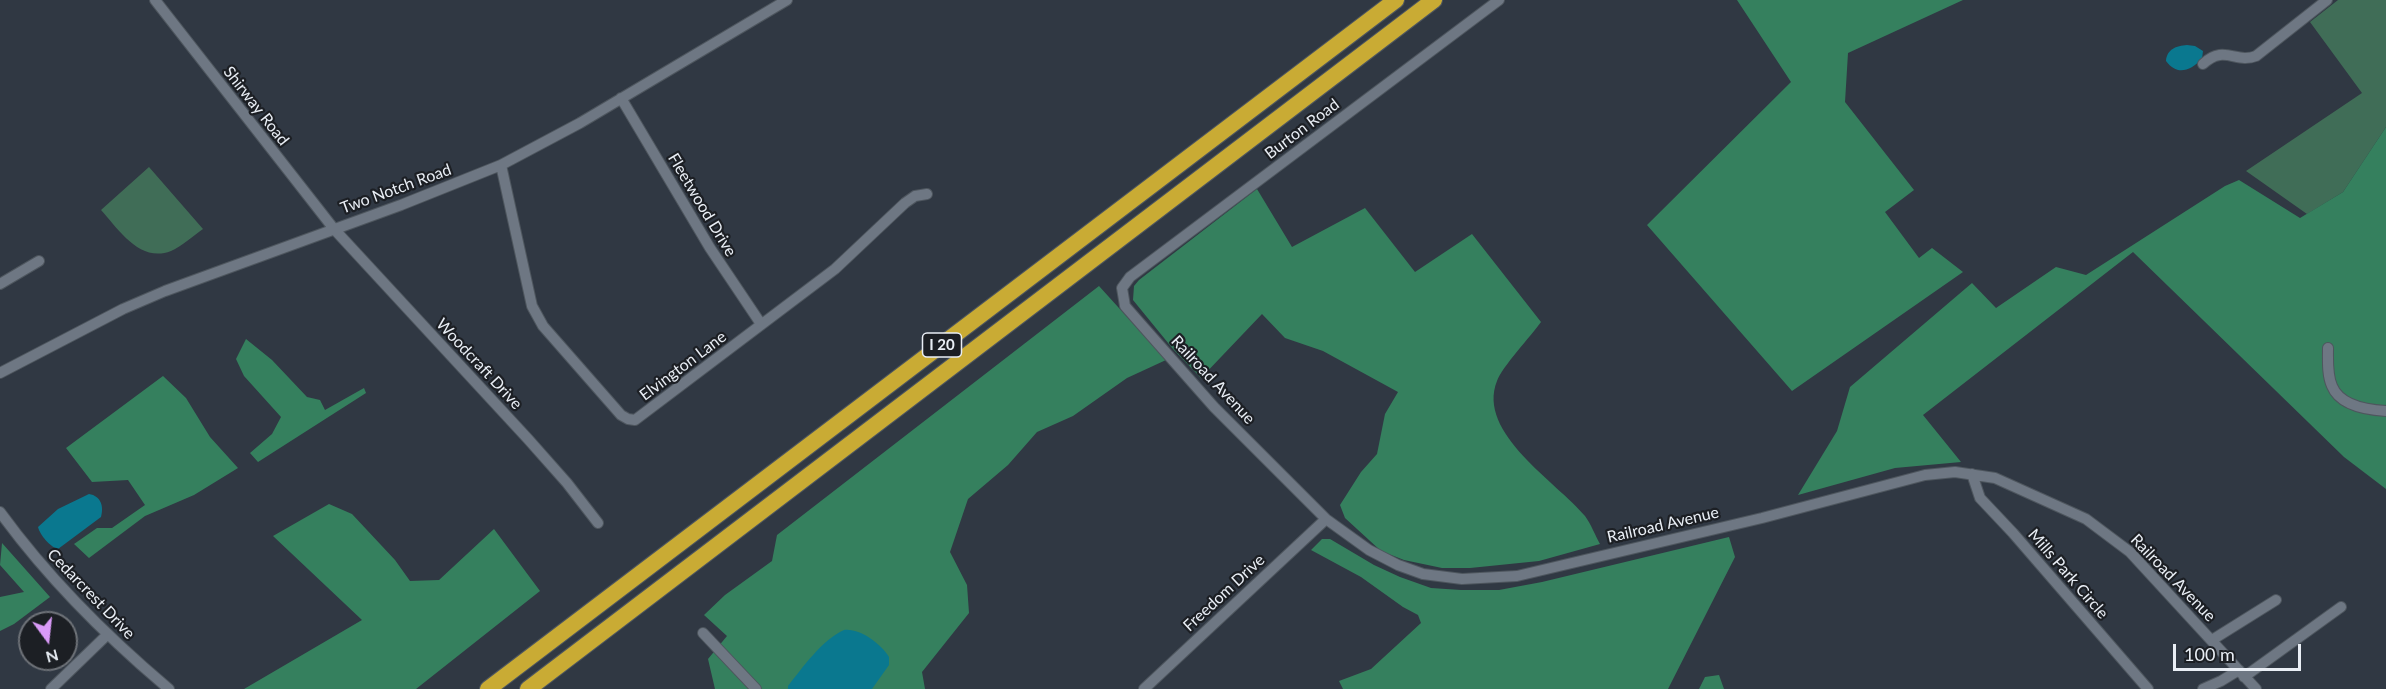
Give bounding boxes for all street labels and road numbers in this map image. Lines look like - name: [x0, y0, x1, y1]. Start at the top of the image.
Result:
- street label: Shirway Road: [219, 63, 293, 149]
- street label: Burton Road: [1261, 95, 1343, 163]
- street label: Fleetwood Drive: [664, 150, 740, 260]
- street label: Two Notch Road: [338, 160, 454, 218]
- street label: Woodcraft Drive: [432, 315, 526, 413]
- street label: Elvington Lane: [636, 327, 730, 405]
- street label: Railroad Avenue: [1167, 332, 1259, 428]
- road number: I 20: [922, 333, 962, 357]
- street label: Railroad Avenue: [1605, 503, 1721, 547]
- street label: Mills Park Circle: [2024, 525, 2112, 623]
- street label: Railroad Avenue: [2126, 530, 2220, 626]
- street label: Cedarcrest Drive: [43, 545, 139, 643]
- street label: Freedom Drive: [1179, 550, 1269, 636]

